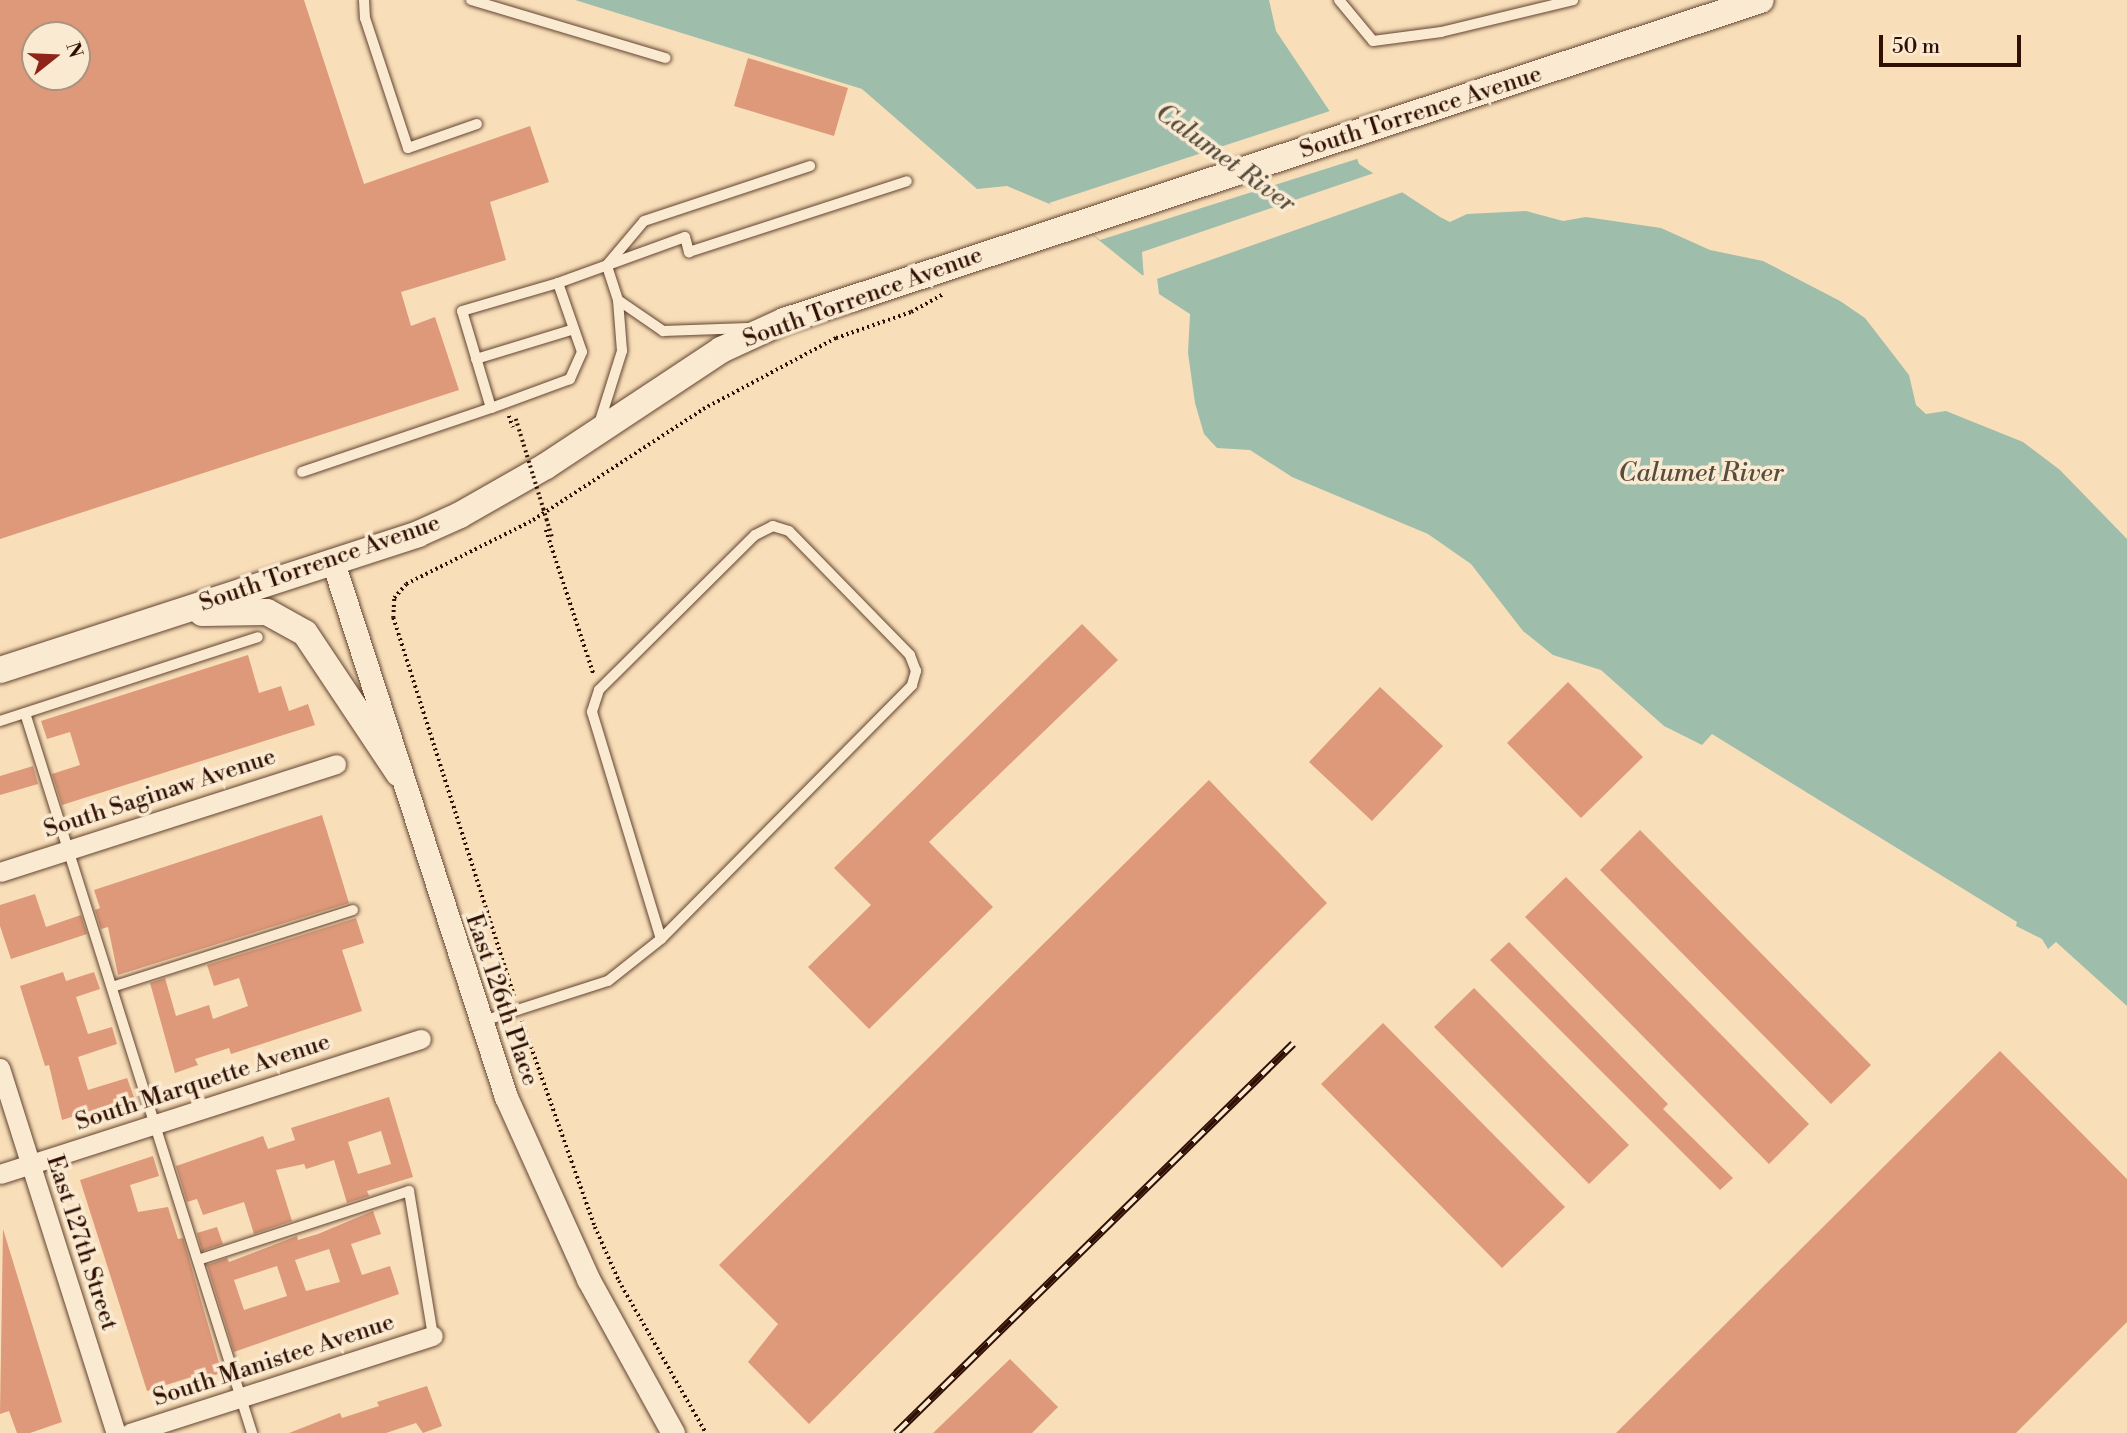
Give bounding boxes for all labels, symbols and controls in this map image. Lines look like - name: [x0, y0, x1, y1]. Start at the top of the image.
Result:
- north arrow: [21, 21, 91, 91]
- scale bar: [1882, 21, 2024, 65]
- text: 50 m: [1892, 34, 1940, 60]
- text: N: [60, 39, 88, 61]
- street label: South Torrence Avenue: [1296, 60, 1546, 166]
- water label: Calumet River: [1149, 98, 1301, 220]
- street label: South Torrence Avenue: [739, 241, 987, 355]
- water label: Calumet River: [1618, 458, 1784, 490]
- street label: South Torrence Avenue: [196, 509, 444, 619]
- street label: South Saginaw Avenue: [40, 743, 280, 845]
- street label: East 126th Place: [458, 910, 544, 1090]
- street label: South Marquette Avenue: [72, 1028, 334, 1138]
- street label: East 127th Street: [39, 1152, 123, 1334]
- street label: South Manistee Avenue: [150, 1308, 398, 1414]

